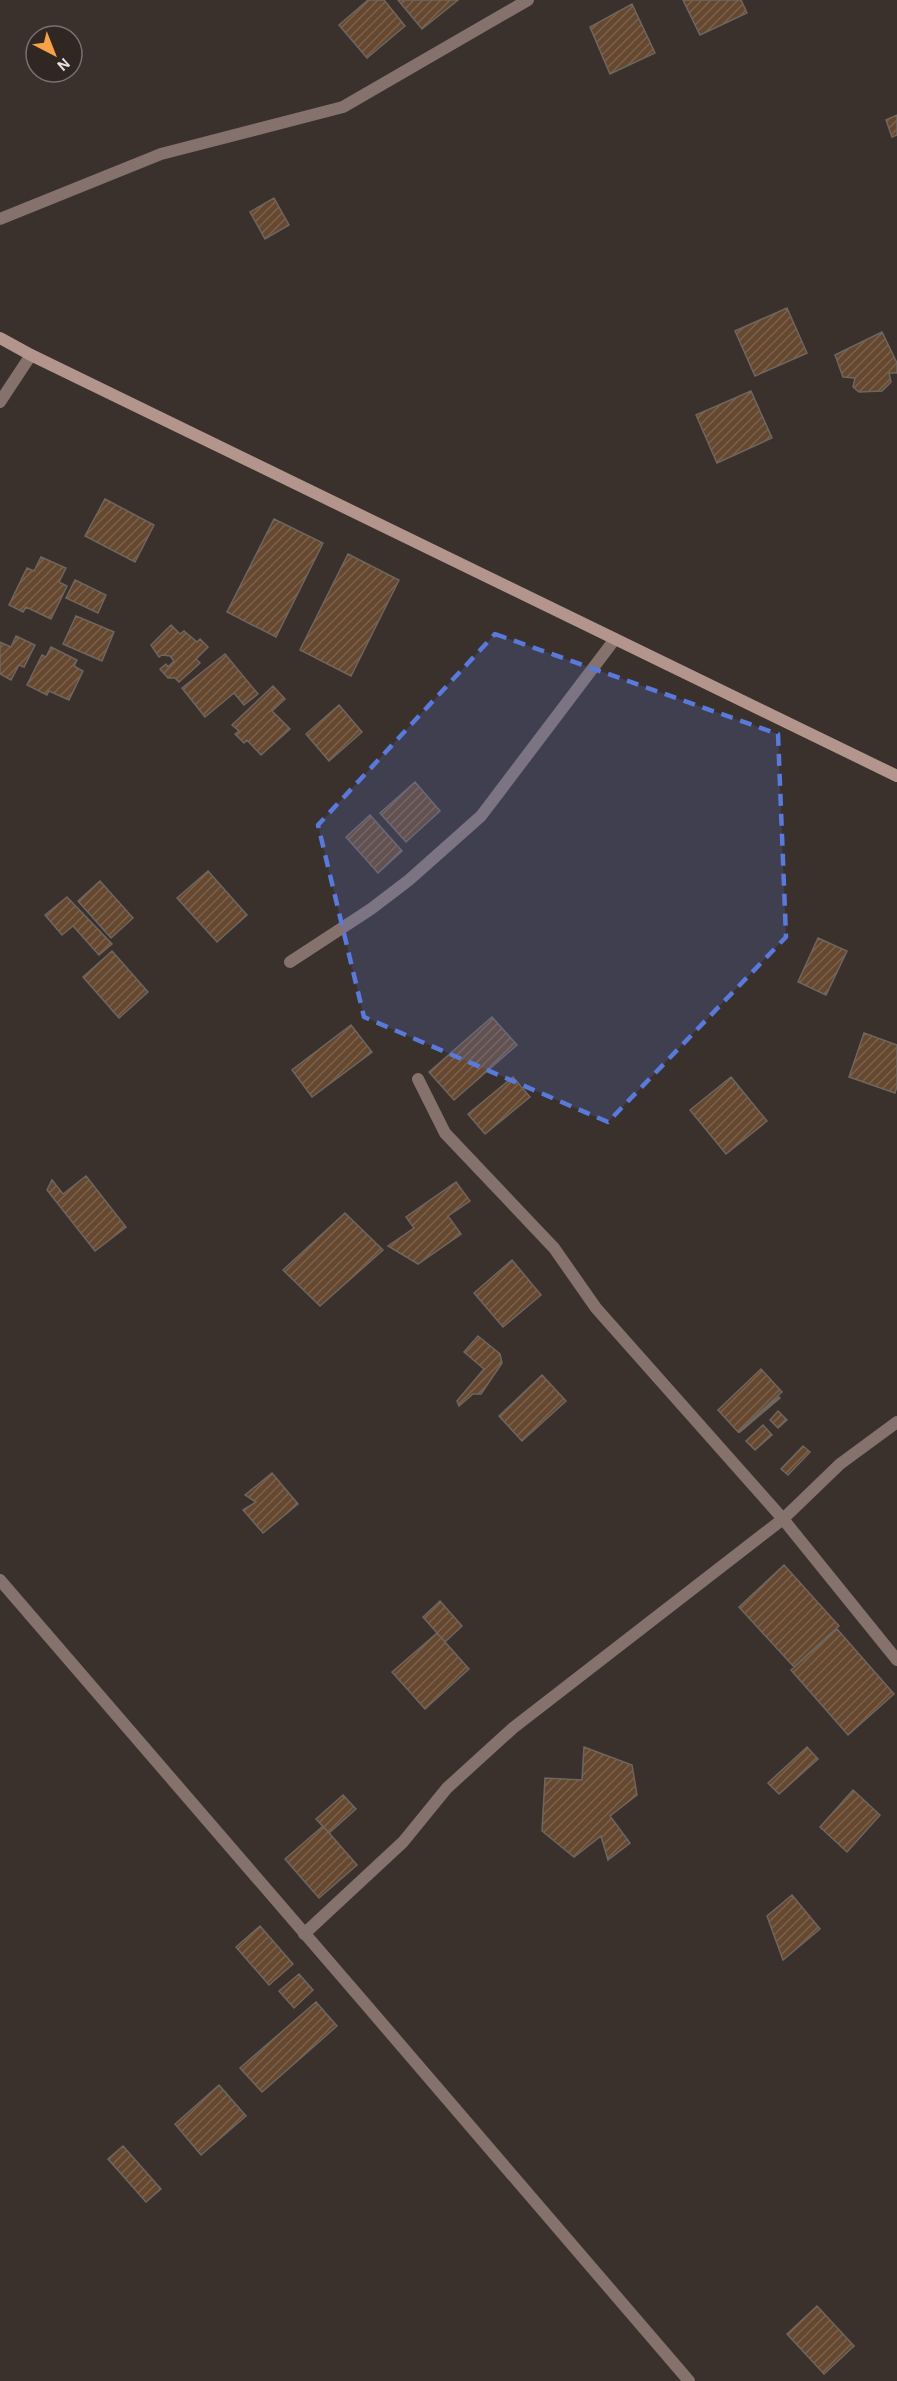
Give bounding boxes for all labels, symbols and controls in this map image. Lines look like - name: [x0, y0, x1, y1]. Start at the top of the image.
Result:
- north arrow: [24, 24, 84, 84]
- text: N: [54, 55, 73, 74]

